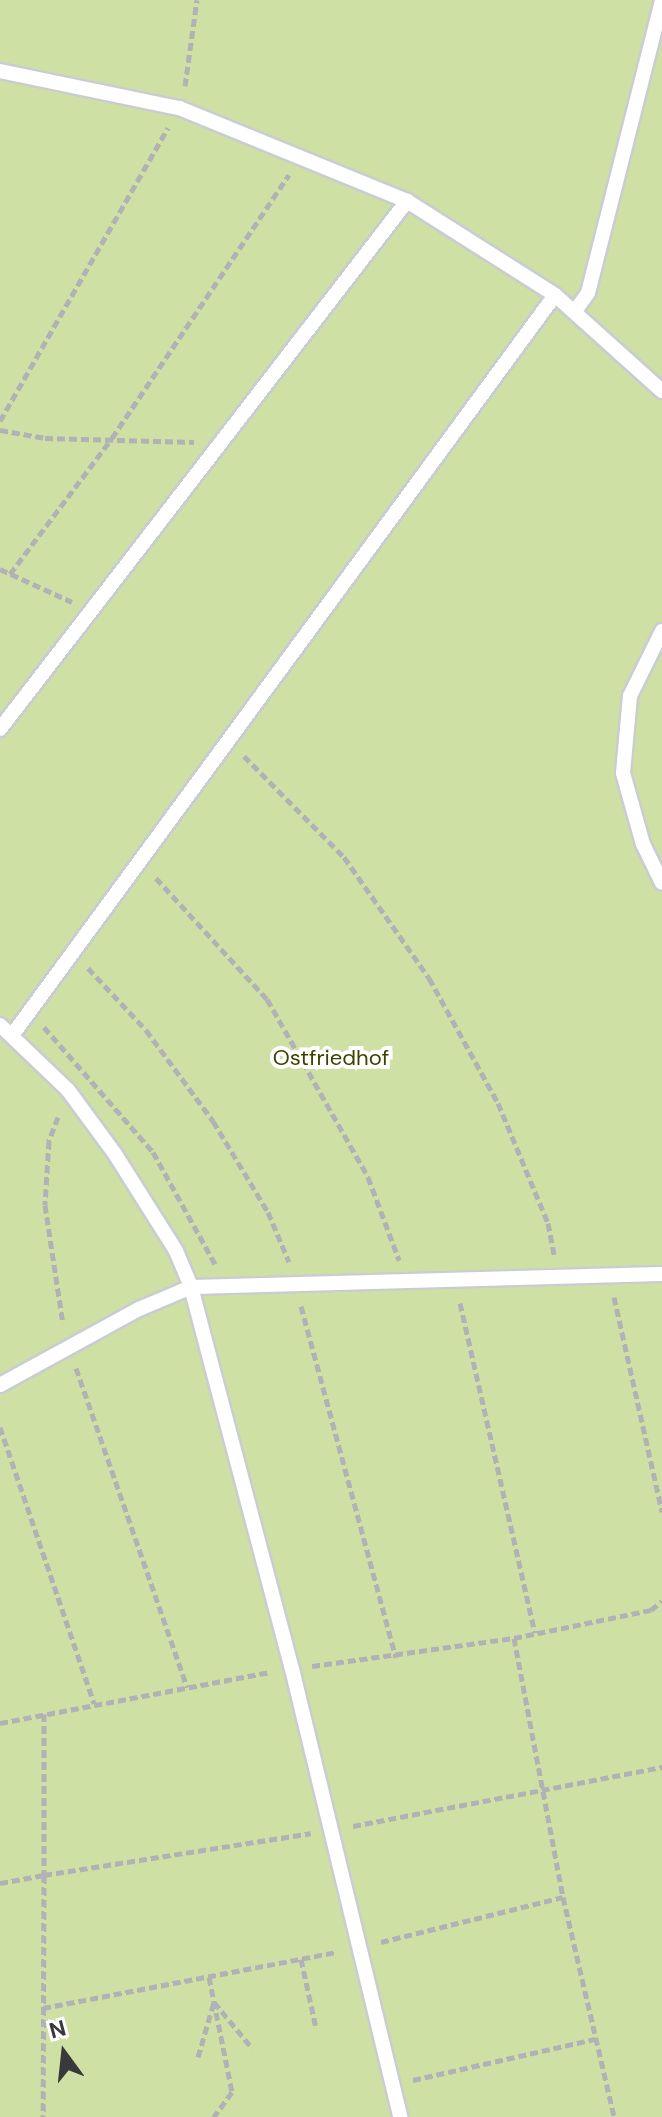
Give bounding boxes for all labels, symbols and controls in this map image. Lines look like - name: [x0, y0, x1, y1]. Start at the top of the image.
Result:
- park label: Ostfriedhof: [273, 1045, 389, 1071]
- north arrow: [24, 2013, 104, 2093]
- text: N: [46, 2013, 69, 2045]

